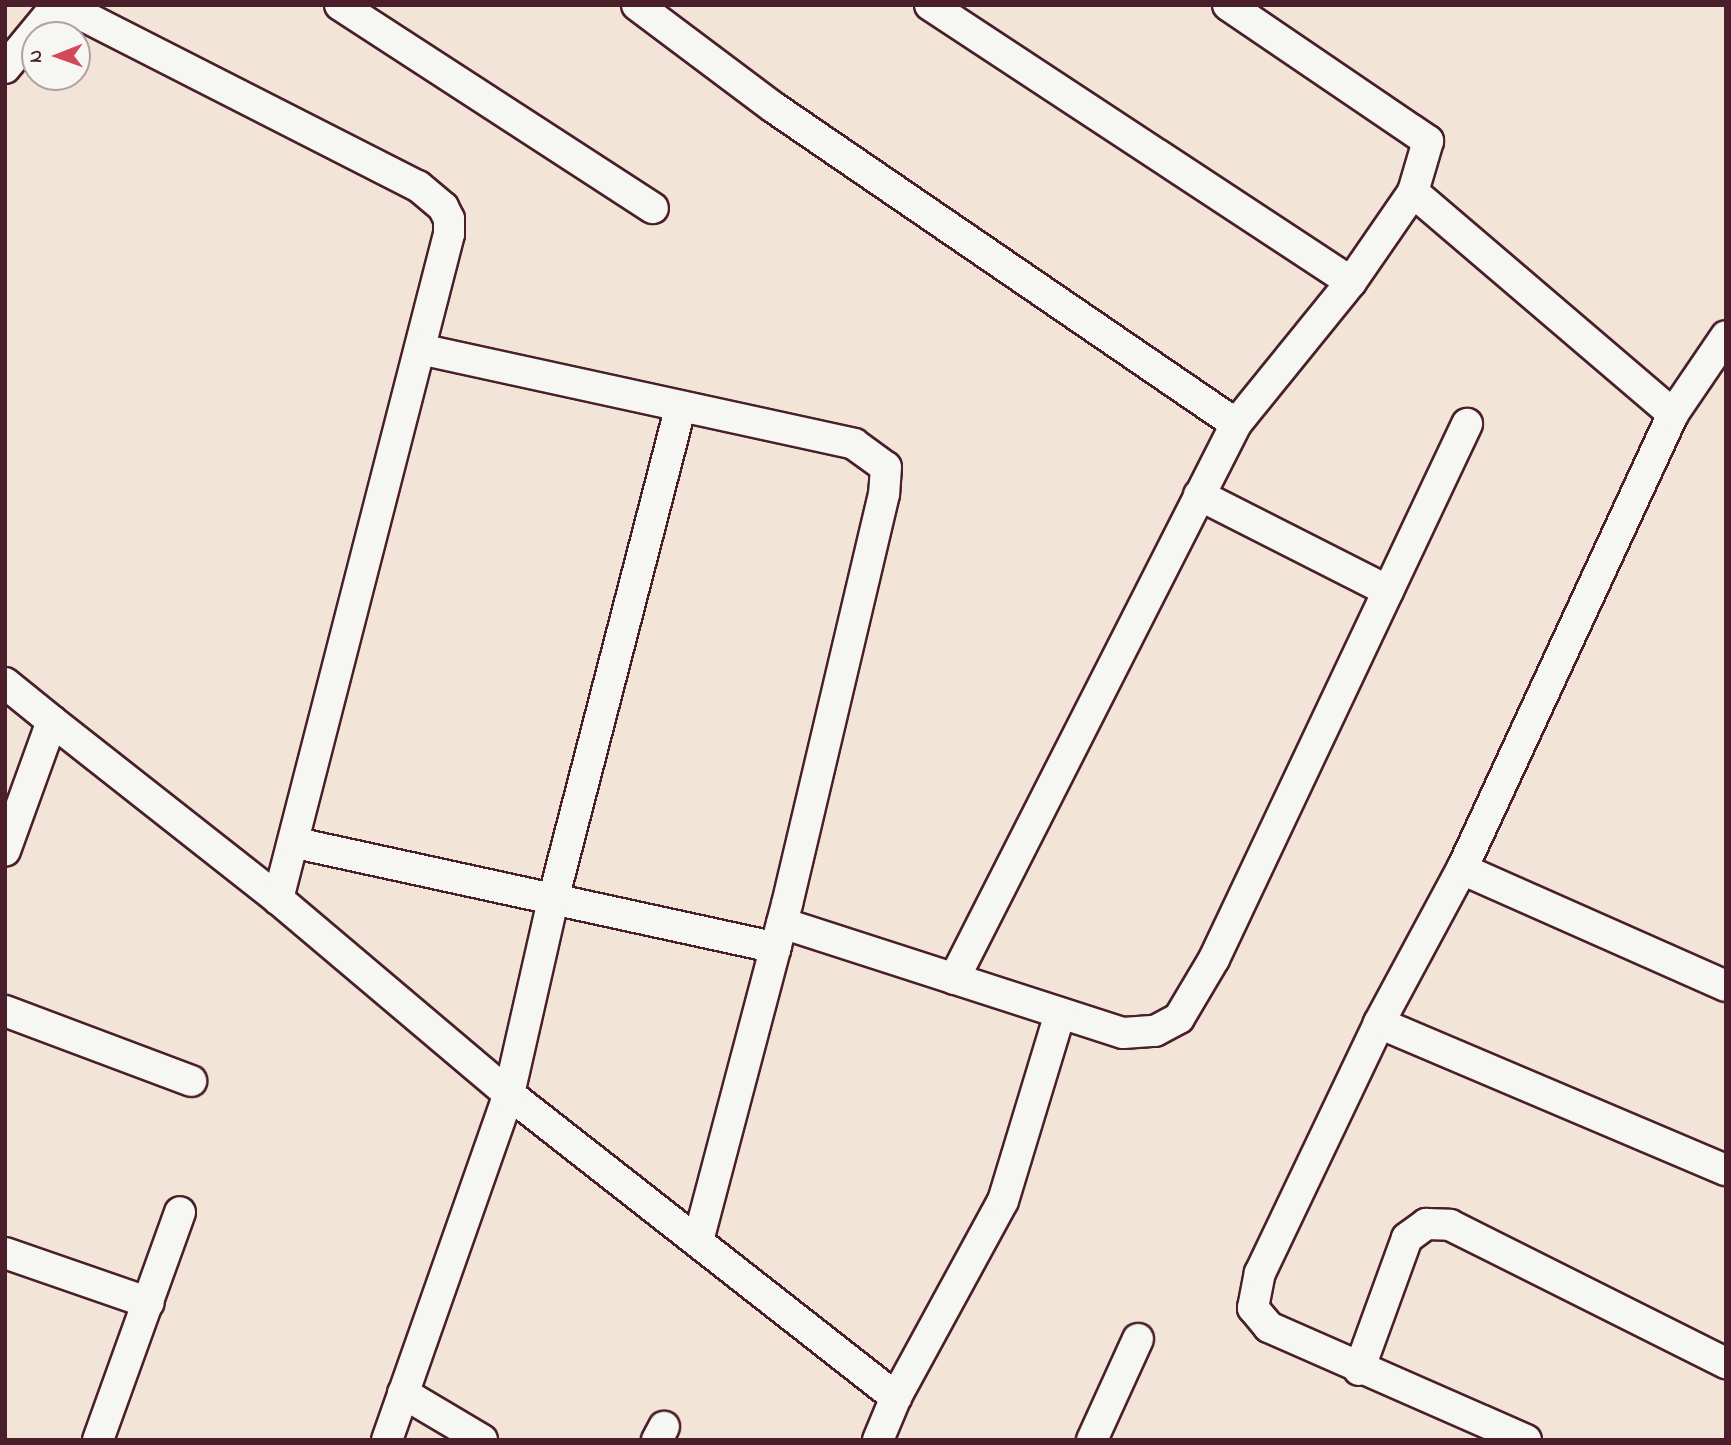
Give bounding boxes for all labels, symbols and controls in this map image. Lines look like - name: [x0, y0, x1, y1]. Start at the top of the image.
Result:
- north arrow: [21, 21, 91, 91]
- text: N: [23, 50, 50, 63]

